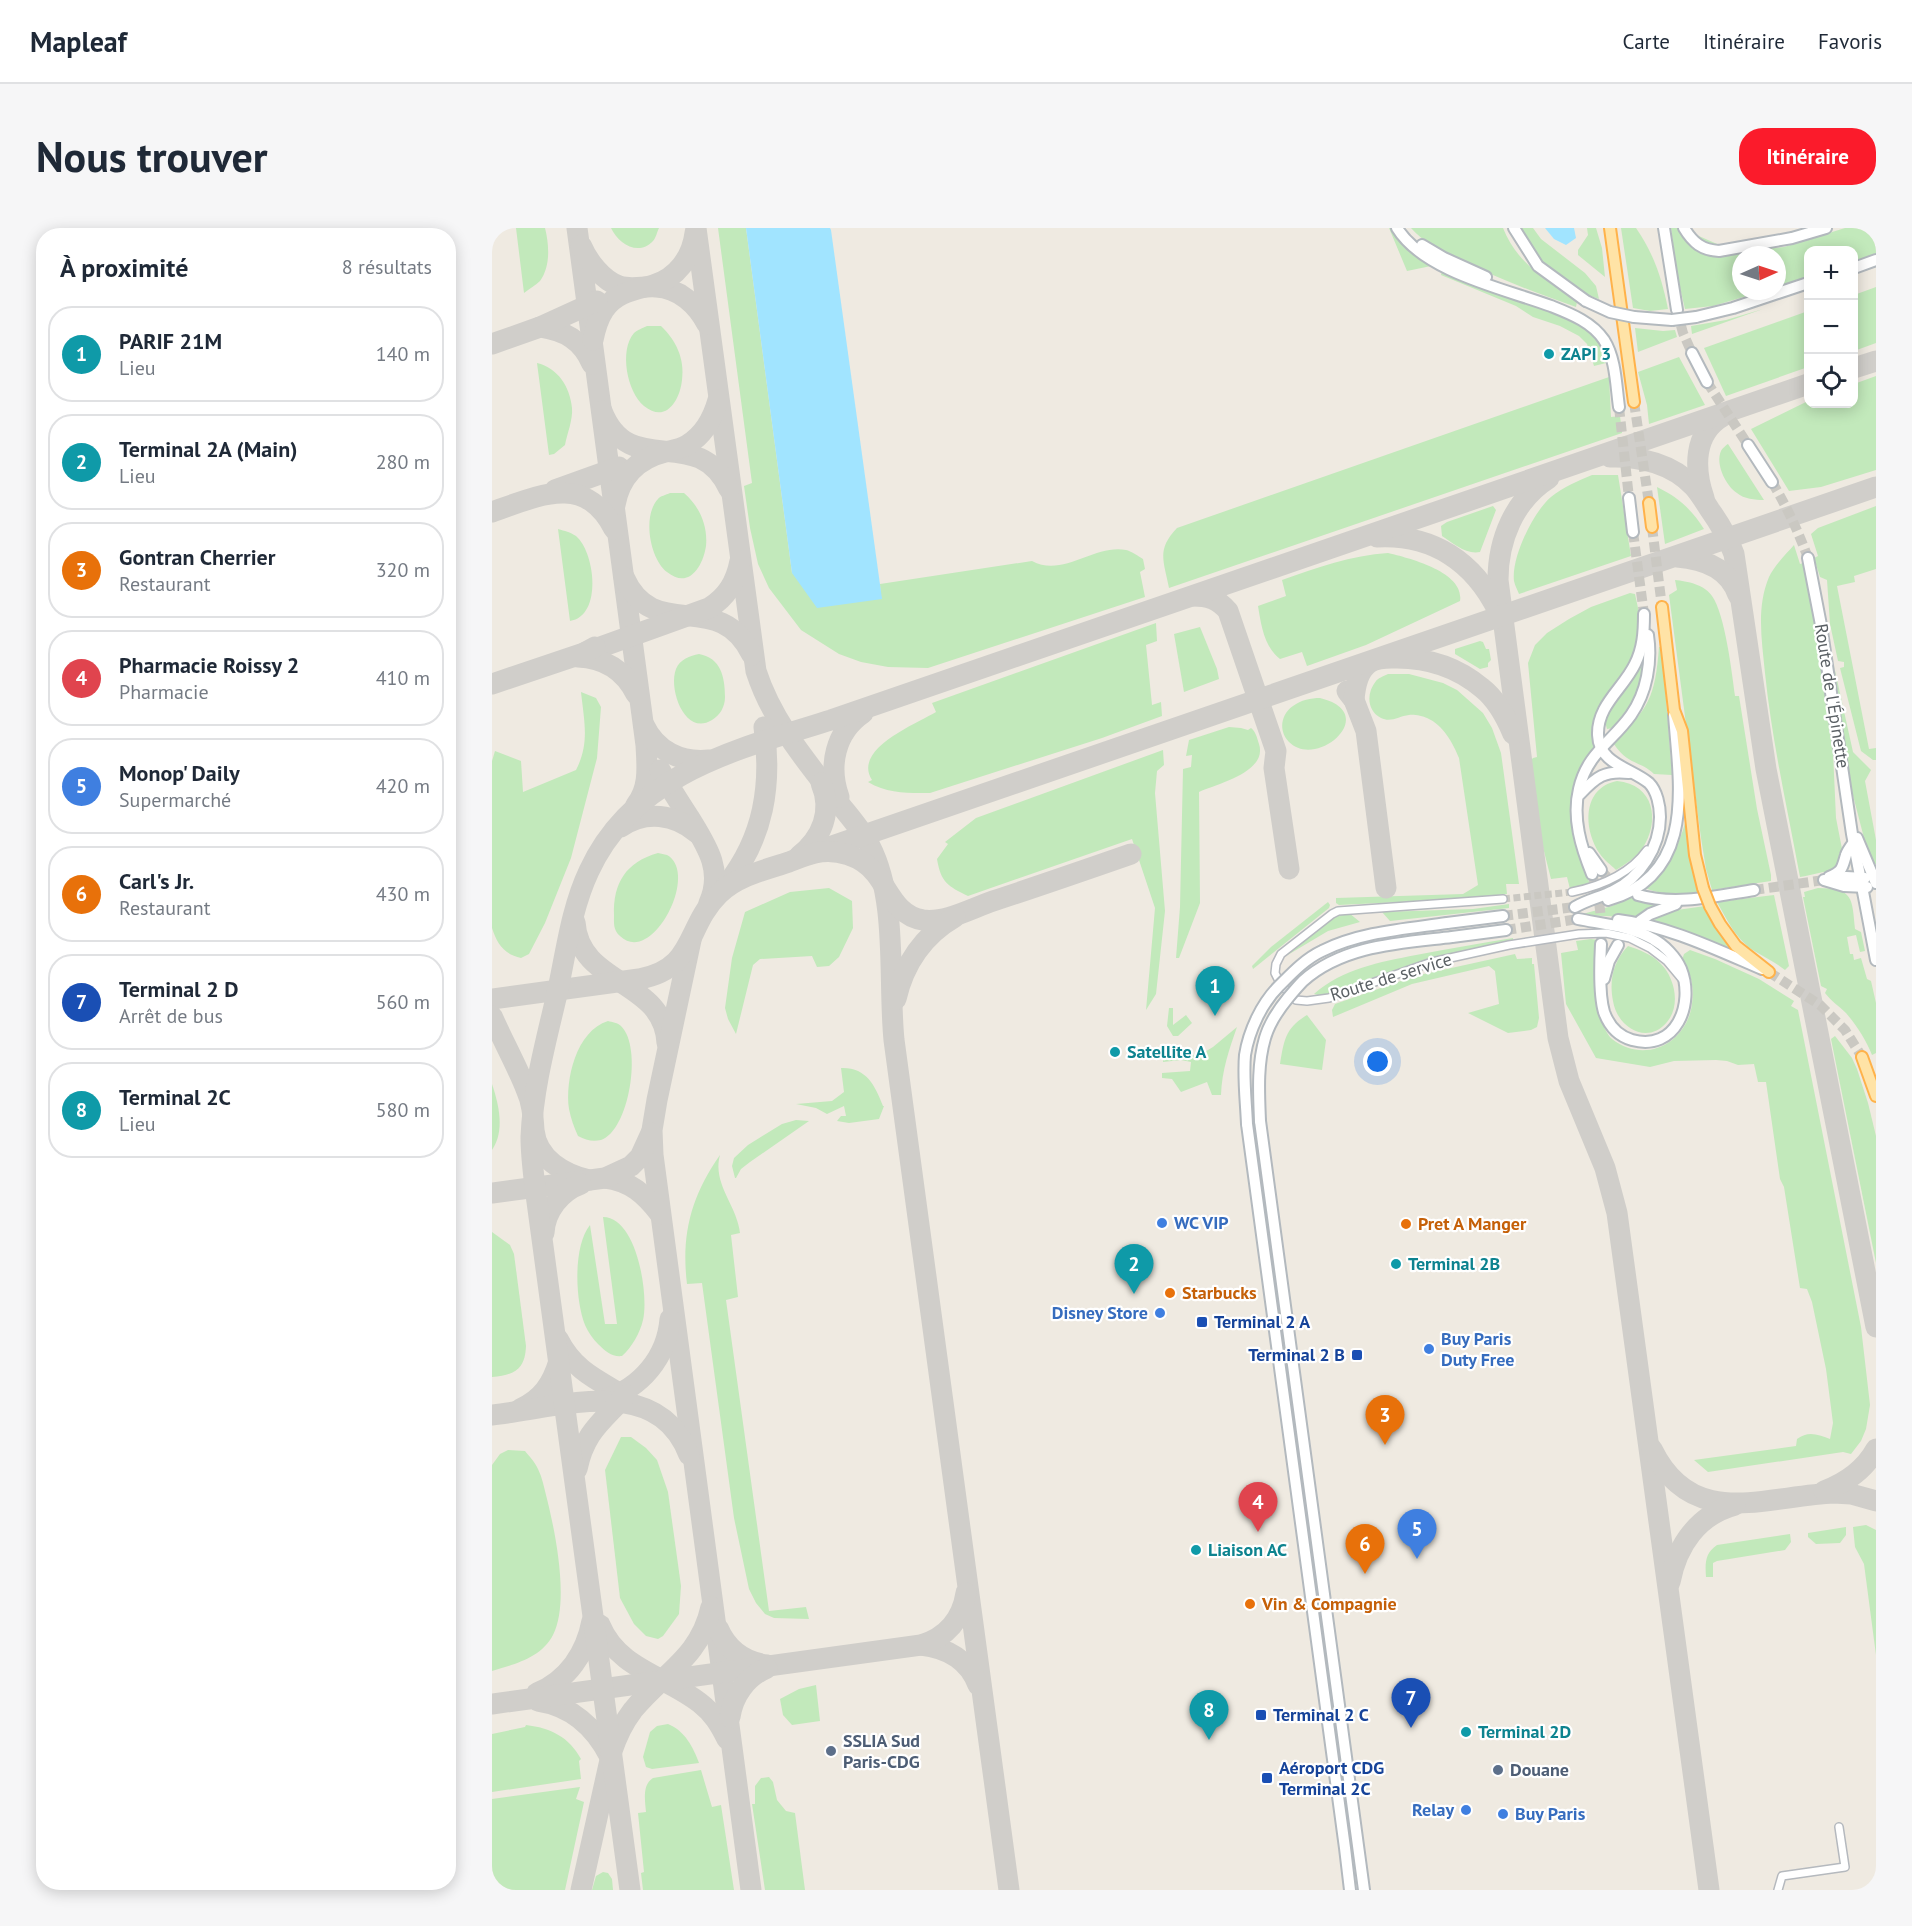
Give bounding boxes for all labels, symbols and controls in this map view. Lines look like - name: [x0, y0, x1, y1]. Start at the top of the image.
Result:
- text: Mapleaf: [30, 23, 127, 60]
- text: Carte: [1623, 28, 1670, 55]
- text: Itinéraire: [1703, 28, 1785, 55]
- text: Favoris: [1818, 28, 1882, 55]
- button: Itinéraire: [1739, 128, 1876, 185]
- text: Nous trouver: [36, 129, 267, 184]
- north arrow: [1732, 246, 1786, 300]
- map controls: [1804, 246, 1858, 408]
- button: +: [1804, 246, 1858, 300]
- text: À proximité: [60, 251, 188, 284]
- text: 8 résultats: [342, 254, 432, 280]
- button: −: [1804, 300, 1858, 354]
- text: PARIF 21M: [119, 327, 222, 355]
- text: 1: [76, 341, 87, 367]
- text: 140 m: [376, 341, 430, 367]
- place label: ZAPI 3: [1561, 342, 1611, 365]
- marker: ZAPI 3: [1542, 347, 1556, 361]
- button: locate: [1804, 354, 1858, 408]
- text: Lieu: [119, 355, 156, 381]
- text: Terminal 2A (Main): [119, 435, 297, 463]
- text: 2: [76, 449, 87, 475]
- text: 280 m: [376, 449, 430, 475]
- text: Lieu: [119, 463, 156, 489]
- text: Gontran Cherrier: [119, 543, 276, 571]
- text: 3: [76, 557, 87, 583]
- text: 320 m: [376, 557, 430, 583]
- text: Restaurant: [119, 571, 210, 597]
- street label: Route de l'Épinette: [1810, 622, 1855, 770]
- text: Pharmacie Roissy 2: [119, 651, 299, 679]
- text: 4: [76, 665, 87, 691]
- text: 410 m: [376, 665, 430, 691]
- text: Pharmacie: [119, 679, 209, 705]
- text: Monop' Daily: [119, 759, 240, 787]
- text: 5: [76, 773, 87, 799]
- text: 420 m: [376, 773, 430, 799]
- text: Supermarché: [119, 787, 231, 813]
- text: Carl's Jr.: [119, 867, 194, 895]
- text: 6: [76, 881, 87, 907]
- text: 430 m: [376, 881, 430, 907]
- text: Restaurant: [119, 895, 210, 921]
- street label: Route de service: [1327, 947, 1454, 1006]
- pin: 1: [1196, 966, 1234, 1016]
- text: Terminal 2 D: [119, 975, 238, 1003]
- text: 7: [76, 989, 87, 1015]
- text: 560 m: [376, 989, 430, 1015]
- text: Arrêt de bus: [119, 1003, 223, 1029]
- place label: Satellite A: [1127, 1040, 1206, 1063]
- marker: Satellite A: [1108, 1045, 1122, 1059]
- your location: [1363, 1047, 1392, 1076]
- text: Terminal 2C: [119, 1083, 231, 1111]
- text: 8: [76, 1097, 87, 1123]
- text: 580 m: [376, 1097, 430, 1123]
- text: Lieu: [119, 1111, 156, 1137]
- place label: WC VIP: [1174, 1211, 1229, 1234]
- place label: Pret A Manger: [1418, 1212, 1527, 1235]
- marker: WC VIP: [1155, 1216, 1169, 1230]
- marker: Pret A Manger: [1399, 1217, 1413, 1231]
- pin: 2: [1114, 1244, 1154, 1294]
- place label: Terminal 2B: [1408, 1252, 1500, 1275]
- marker: Terminal 2B: [1389, 1257, 1403, 1271]
- place label: Starbucks: [1182, 1281, 1257, 1304]
- marker: Starbucks: [1163, 1286, 1177, 1300]
- place label: Disney Store: [1052, 1301, 1148, 1324]
- marker: Disney Store: [1153, 1306, 1167, 1320]
- place label: Terminal 2 A: [1214, 1310, 1310, 1333]
- marker: Terminal 2 A: [1195, 1315, 1209, 1329]
- place label: Buy Paris Duty Free: [1441, 1327, 1514, 1371]
- marker: Buy Paris Duty Free: [1422, 1342, 1436, 1356]
- place label: Terminal 2 B: [1248, 1343, 1345, 1366]
- marker: Terminal 2 B: [1350, 1348, 1364, 1362]
- pin: 3: [1366, 1396, 1404, 1445]
- pin: 4: [1238, 1482, 1278, 1532]
- pin: 5: [1398, 1510, 1436, 1559]
- pin: 6: [1346, 1524, 1384, 1574]
- place label: Liaison AC: [1208, 1538, 1287, 1561]
- marker: Liaison AC: [1189, 1543, 1203, 1557]
- place label: Vin & Compagnie: [1261, 1592, 1397, 1615]
- marker: Vin & Compagnie: [1243, 1597, 1257, 1611]
- pin: 7: [1392, 1678, 1430, 1728]
- pin: 8: [1190, 1690, 1228, 1740]
- place label: Terminal 2 C: [1273, 1703, 1369, 1726]
- marker: Terminal 2 C: [1254, 1708, 1268, 1722]
- place label: Terminal 2D: [1478, 1720, 1571, 1743]
- marker: Terminal 2D: [1459, 1725, 1473, 1739]
- place label: SSLIA Sud Paris-CDG: [843, 1729, 920, 1773]
- marker: SSLIA Sud Paris-CDG: [824, 1744, 838, 1758]
- place label: Aéroport CDG Terminal 2C: [1279, 1756, 1384, 1800]
- place label: Douane: [1510, 1758, 1569, 1781]
- marker: Douane: [1491, 1763, 1505, 1777]
- marker: Aéroport CDG Terminal 2C: [1260, 1771, 1274, 1785]
- place label: Relay: [1412, 1798, 1454, 1821]
- place label: Buy Paris: [1515, 1802, 1586, 1825]
- marker: Relay: [1459, 1803, 1473, 1817]
- marker: Buy Paris: [1496, 1807, 1510, 1821]

